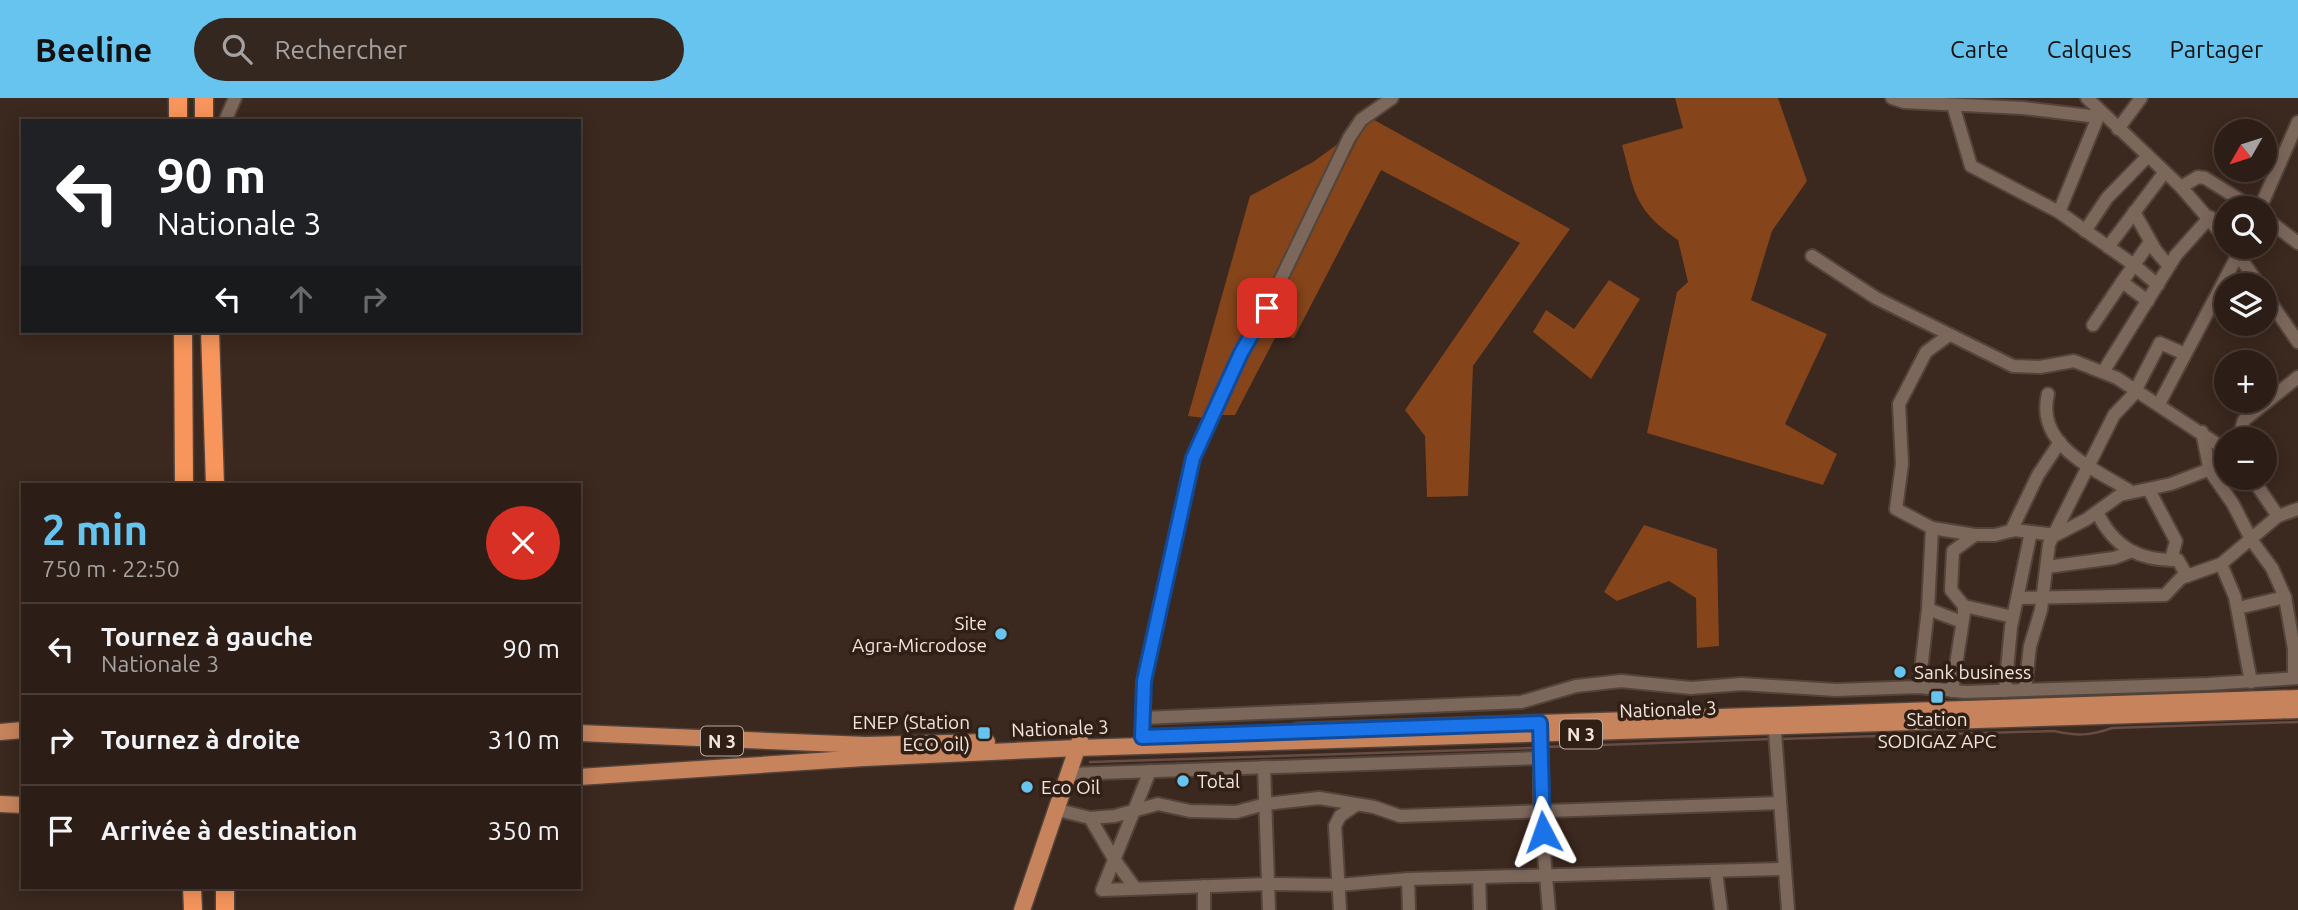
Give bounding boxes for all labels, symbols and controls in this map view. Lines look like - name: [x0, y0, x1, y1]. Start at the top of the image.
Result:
- search box: [194, 18, 684, 81]
- icon: search: [218, 30, 256, 68]
- text: Beeline: [35, 31, 152, 68]
- text: Rechercher: [274, 35, 407, 64]
- text: Carte: [1950, 36, 2009, 63]
- text: Calques: [2047, 36, 2132, 63]
- text: Partager: [2170, 36, 2263, 63]
- north arrow: [2214, 119, 2277, 182]
- map controls: [2214, 119, 2277, 490]
- icon: left: [42, 147, 133, 238]
- text: 90 m: [157, 147, 266, 202]
- button: search: [2214, 196, 2277, 259]
- text: Nationale 3: [157, 205, 322, 241]
- button: layers: [2214, 273, 2277, 336]
- pin: [1237, 278, 1297, 338]
- icon: left: [209, 280, 247, 318]
- icon: ahead: [282, 280, 320, 318]
- icon: right: [355, 280, 393, 318]
- icon: arrive: [1248, 289, 1286, 327]
- button: +: [2214, 350, 2277, 413]
- button: −: [2214, 427, 2277, 490]
- text: 2 min: [42, 506, 148, 553]
- button: close: [486, 506, 560, 580]
- text: 750 m · 22:50: [42, 556, 180, 581]
- place label: Site Agra-Microdose: [852, 612, 987, 656]
- text: Tournez à gauche: [101, 622, 313, 651]
- marker: Site Agra-Microdose: [993, 626, 1009, 642]
- icon: left: [42, 630, 80, 668]
- text: 90 m: [502, 634, 560, 663]
- text: Nationale 3: [101, 651, 219, 676]
- place label: Sank business: [1914, 661, 2031, 683]
- marker: Sank business: [1892, 664, 1908, 680]
- marker: Station SODIGAZ APC: [1929, 689, 1945, 705]
- street label: Nationale 3: [1619, 696, 1717, 722]
- place label: Station SODIGAZ APC: [1878, 708, 1997, 752]
- place label: ENEP (Station ECO oil): [852, 711, 970, 755]
- street label: Nationale 3: [1011, 715, 1109, 741]
- road number: N 3: [1560, 720, 1602, 748]
- icon: right: [42, 721, 80, 759]
- text: Tournez à droite: [101, 725, 300, 754]
- text: 310 m: [488, 725, 560, 754]
- marker: ENEP (Station ECO oil): [976, 725, 992, 741]
- road number: N 3: [701, 726, 743, 756]
- place label: Total: [1197, 770, 1240, 792]
- marker: Total: [1175, 773, 1191, 789]
- place label: Eco Oil: [1041, 776, 1100, 798]
- marker: Eco Oil: [1019, 779, 1035, 795]
- position arrow: [1506, 795, 1580, 869]
- icon: arrive: [42, 812, 80, 850]
- text: Arrivée à destination: [101, 816, 357, 845]
- text: 350 m: [488, 816, 560, 845]

